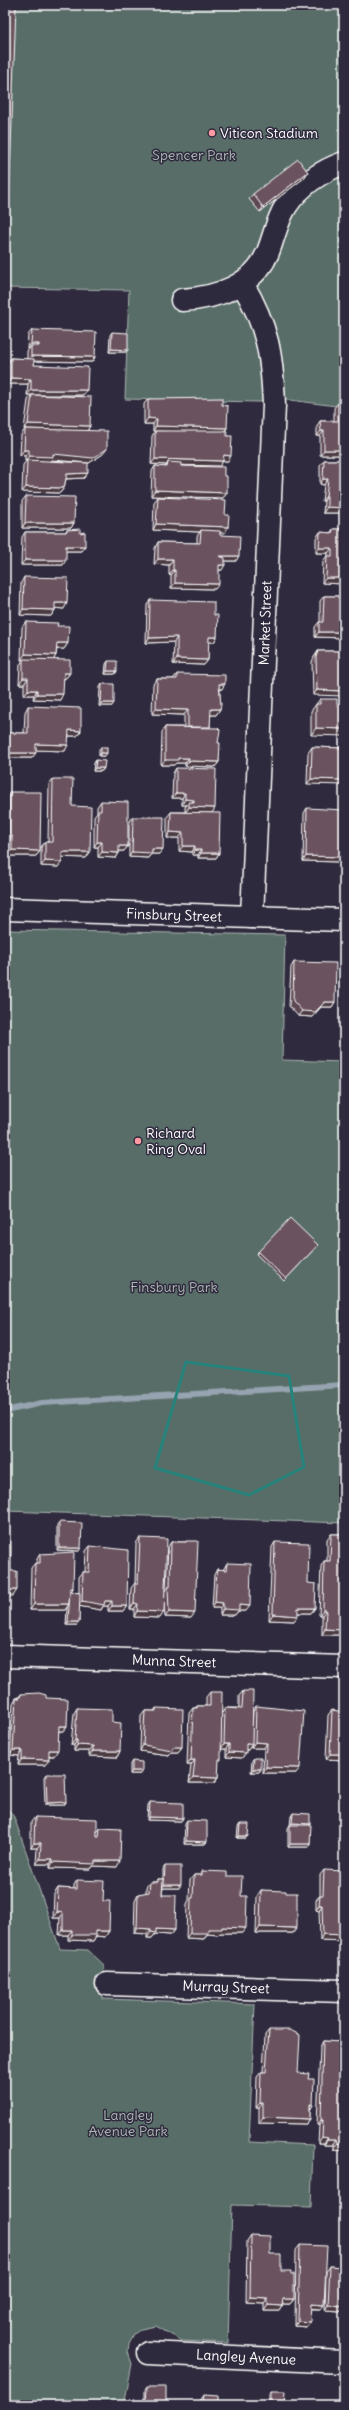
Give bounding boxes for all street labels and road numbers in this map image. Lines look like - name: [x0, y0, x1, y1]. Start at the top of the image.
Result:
- street label: Market Street: [255, 580, 275, 666]
- street label: Finsbury Street: [126, 904, 222, 926]
- street label: Munna Street: [132, 1651, 217, 1671]
- street label: Murray Street: [182, 1976, 270, 1998]
- street label: Langley Avenue: [195, 2345, 297, 2369]

